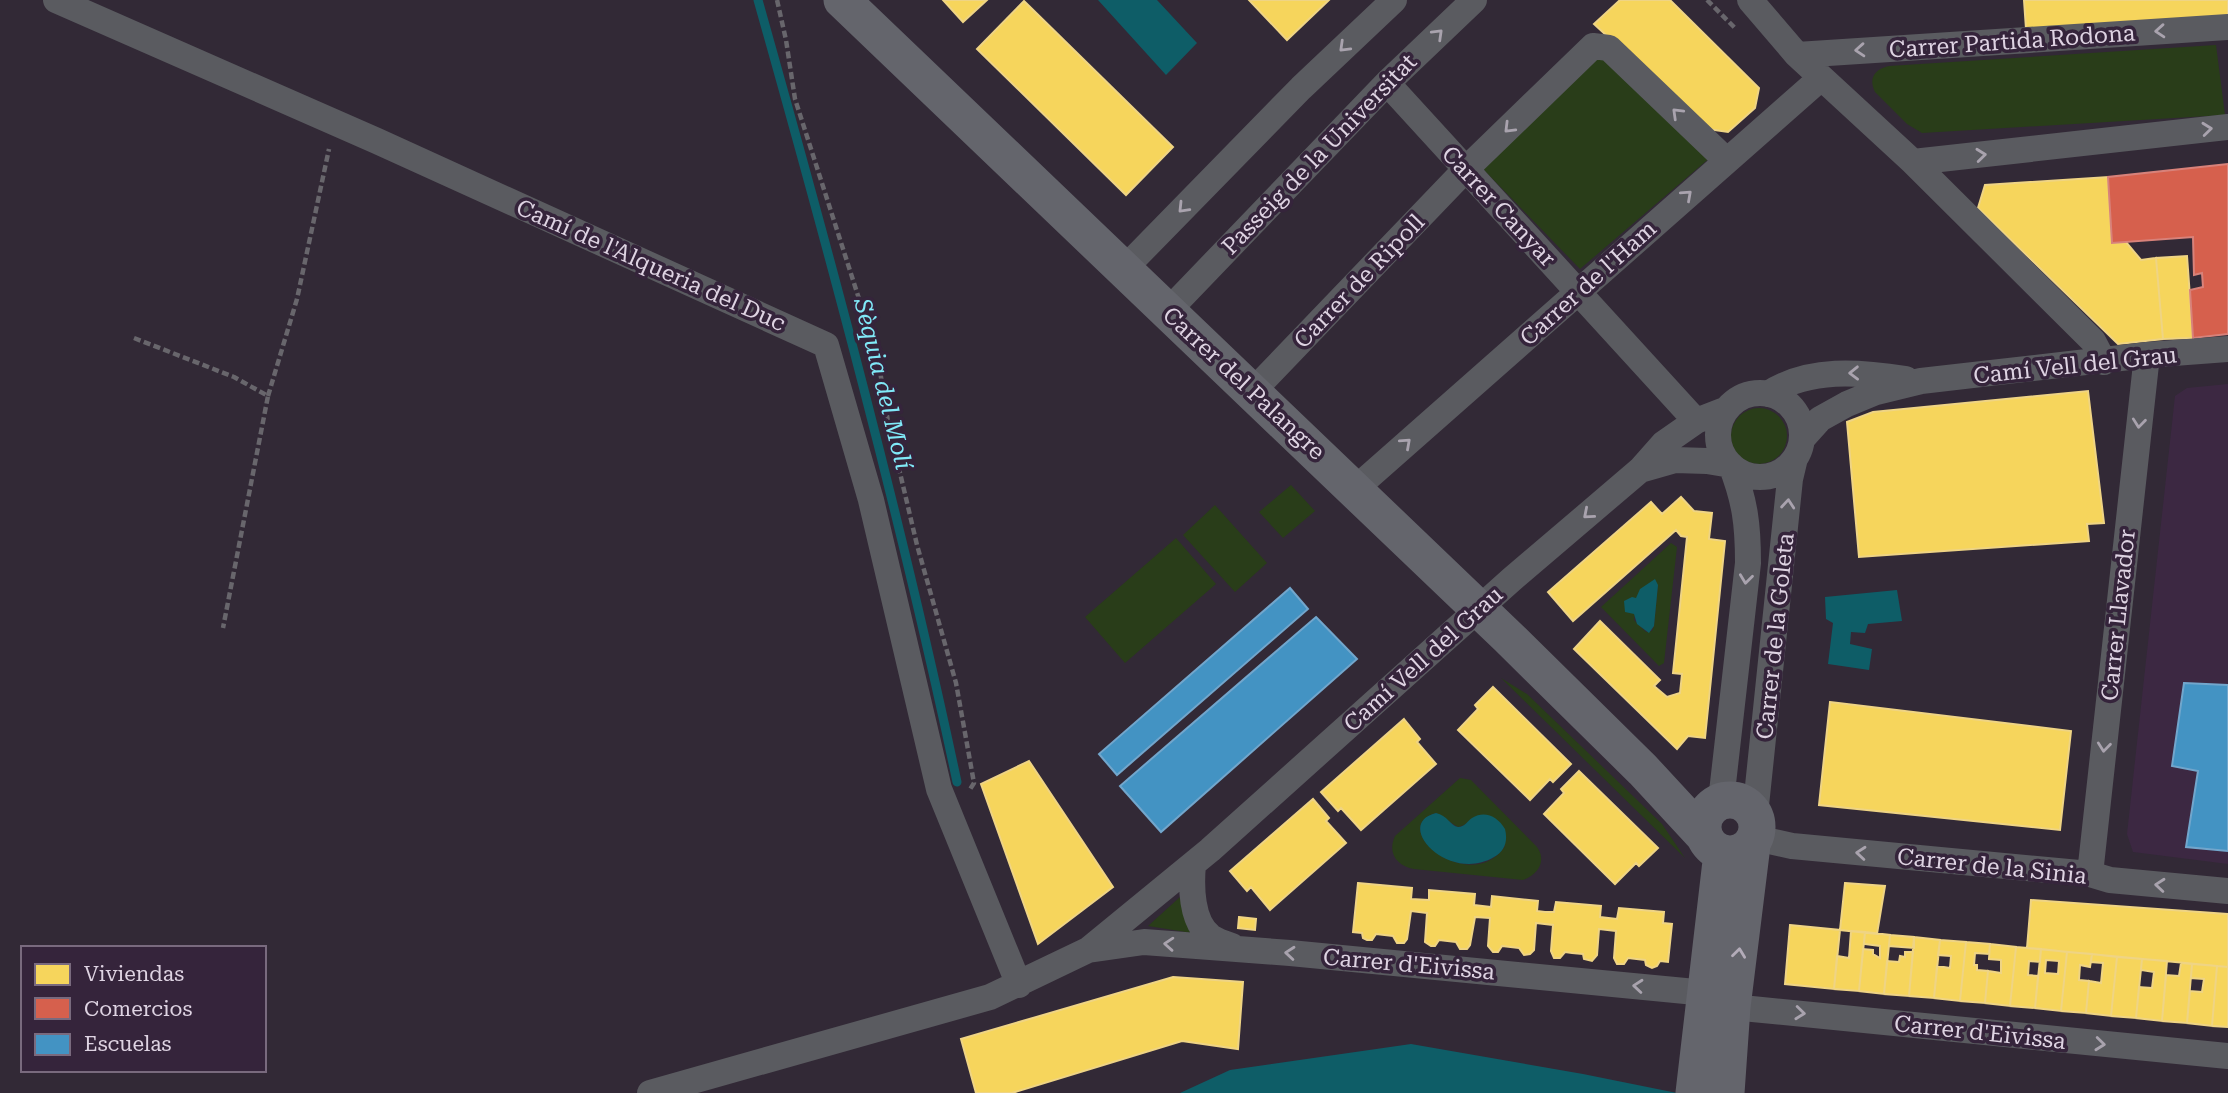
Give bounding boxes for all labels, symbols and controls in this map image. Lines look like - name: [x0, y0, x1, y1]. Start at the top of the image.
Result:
- street label: Carrer Partida Rodona: [1888, 19, 2137, 64]
- one-way arrow: [2154, 23, 2165, 38]
- one-way arrow: [1429, 30, 1442, 43]
- one-way arrow: [1339, 39, 1352, 51]
- one-way arrow: [1854, 43, 1865, 58]
- street label: Passeig de la Universitat: [1216, 48, 1423, 260]
- one-way arrow: [1672, 108, 1685, 121]
- one-way arrow: [1504, 119, 1517, 132]
- one-way arrow: [2202, 122, 2213, 137]
- street label: Carrer Canyar: [1436, 141, 1561, 272]
- one-way arrow: [1975, 147, 1986, 162]
- one-way arrow: [1679, 191, 1692, 203]
- street label: Camí de l'Alqueria del Duc: [512, 194, 790, 337]
- one-way arrow: [1179, 200, 1192, 213]
- street label: Carrer de Ripoll: [1289, 209, 1430, 354]
- street label: Carrer de l'Ham: [1515, 215, 1662, 352]
- water label: Sèquia del Molí: [848, 294, 918, 473]
- street label: Carrer del Palangre: [1157, 301, 1330, 465]
- street label: Camí Vell del Grau: [1972, 341, 2178, 390]
- one-way arrow: [1848, 365, 1858, 381]
- one-way arrow: [2132, 417, 2147, 429]
- one-way arrow: [1398, 439, 1411, 451]
- one-way arrow: [1780, 498, 1795, 509]
- one-way arrow: [1583, 506, 1596, 518]
- street label: Carrer Llavador: [2096, 528, 2141, 702]
- street label: Carrer de la Goleta: [1751, 531, 1800, 741]
- one-way arrow: [1739, 573, 1754, 585]
- street label: Camí Vell del Grau: [1338, 581, 1508, 738]
- one-way arrow: [2096, 741, 2111, 753]
- street label: Carrer de la Sinia: [1896, 843, 2089, 890]
- one-way arrow: [1855, 846, 1866, 861]
- one-way arrow: [2154, 878, 2165, 893]
- one-way arrow: [1163, 937, 1174, 952]
- street label: Carrer d'Eivissa: [1322, 944, 1497, 986]
- legend: [21, 946, 266, 1072]
- one-way arrow: [1284, 946, 1295, 961]
- one-way arrow: [1731, 947, 1746, 959]
- text: Viviendas: [84, 962, 184, 986]
- one-way arrow: [1632, 978, 1644, 993]
- text: Comercios: [84, 997, 192, 1021]
- one-way arrow: [1794, 1006, 1806, 1021]
- street label: Carrer d'Eivissa: [1893, 1010, 2068, 1055]
- text: Escuelas: [84, 1032, 172, 1056]
- one-way arrow: [2094, 1036, 2105, 1051]

